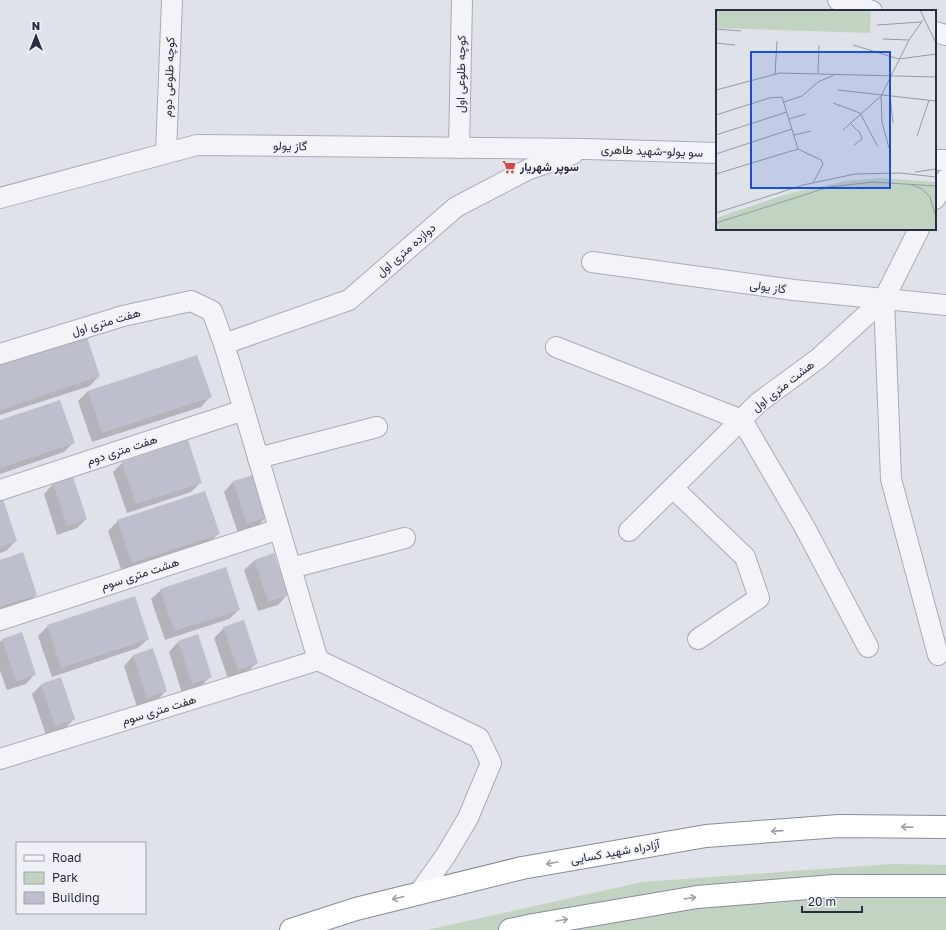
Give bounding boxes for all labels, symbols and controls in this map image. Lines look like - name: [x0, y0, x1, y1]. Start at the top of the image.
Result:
- inset map: [716, 10, 936, 230]
- north arrow: [16, 16, 56, 56]
- text: N: [32, 19, 40, 32]
- street label: کوچه طلوعی اول: [452, 35, 470, 113]
- street label: کوچه طلوعی دوم: [160, 37, 178, 117]
- street label: گاز یولو: [273, 138, 307, 154]
- street label: سو یولو-شهید طاهری: [601, 141, 703, 161]
- supermarket icon: سوپر شهریار: [501, 159, 517, 175]
- place label: سوپر شهریار: [519, 159, 579, 175]
- street label: دوازده متری اول: [373, 220, 439, 280]
- street label: گاز یولی: [749, 277, 787, 297]
- street label: هفت متری اول: [70, 305, 142, 339]
- street label: هشت متری اول: [748, 357, 818, 415]
- street label: هفت متری دوم: [85, 431, 159, 469]
- street label: هشت متری سوم: [99, 554, 181, 594]
- street label: هفت متری سوم: [120, 691, 198, 729]
- one-way arrow: [901, 823, 914, 831]
- one-way arrow: [771, 827, 784, 834]
- street label: آزادراه شهید کسایی: [569, 836, 662, 868]
- legend: [16, 842, 146, 914]
- text: Road: [52, 850, 81, 865]
- one-way arrow: [546, 859, 559, 867]
- text: Park: [52, 870, 78, 885]
- scale bar: [802, 888, 862, 914]
- text: Building: [52, 890, 100, 905]
- one-way arrow: [683, 894, 696, 902]
- text: 20 m: [808, 894, 836, 909]
- one-way arrow: [392, 895, 405, 903]
- one-way arrow: [555, 916, 568, 924]

